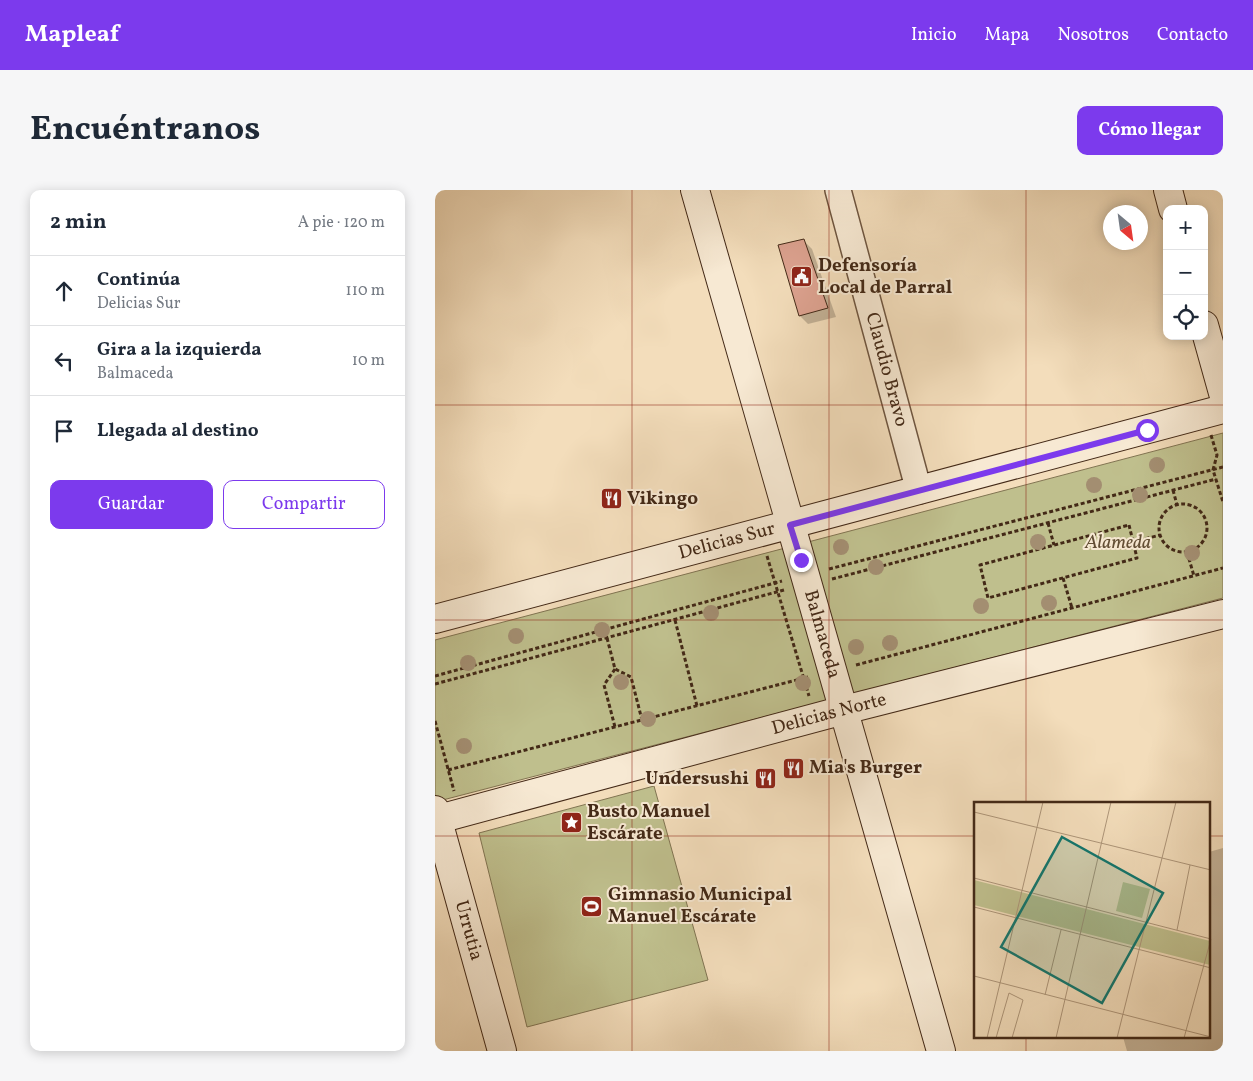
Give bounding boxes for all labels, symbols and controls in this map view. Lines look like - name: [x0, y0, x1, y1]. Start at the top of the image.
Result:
- text: Mapleaf: [25, 18, 119, 52]
- text: Inicio: [911, 23, 957, 48]
- text: Mapa: [985, 23, 1030, 48]
- text: Nosotros: [1058, 23, 1129, 48]
- text: Contacto: [1157, 23, 1228, 48]
- text: Encuéntranos: [30, 106, 260, 154]
- button: Cómo llegar: [1077, 106, 1223, 155]
- north arrow: [1103, 205, 1148, 250]
- map controls: [1163, 205, 1208, 340]
- button: +: [1163, 205, 1208, 250]
- text: 2 min: [50, 208, 107, 237]
- text: A pie · 120 m: [298, 212, 385, 234]
- button: −: [1163, 250, 1208, 295]
- place label: Defensoría Local de Parral: [818, 253, 952, 301]
- public building icon: Defensoría Local de Parral: [790, 265, 814, 289]
- text: Continúa: [97, 267, 180, 293]
- icon: ahead: [50, 277, 78, 305]
- text: 110 m: [346, 280, 385, 302]
- text: Delicias Sur: [97, 293, 180, 315]
- button: locate: [1163, 295, 1208, 340]
- street label: Claudio Bravo: [859, 310, 914, 430]
- text: Gira a la izquierda: [97, 337, 262, 363]
- icon: left: [50, 347, 78, 375]
- text: 10 m: [352, 350, 385, 372]
- text: Balmaceda: [97, 363, 174, 385]
- icon: arrive: [50, 417, 78, 445]
- text: Llegada al destino: [97, 418, 259, 444]
- route start: [1136, 419, 1159, 442]
- button: Guardar: [50, 480, 213, 529]
- button: Compartir: [223, 480, 385, 529]
- place label: Vikingo: [627, 486, 698, 512]
- restaurant icon: Vikingo: [599, 487, 623, 511]
- street label: Delicias Sur: [676, 516, 778, 567]
- park label: Alameda: [1084, 530, 1151, 556]
- route end: [790, 549, 813, 572]
- street label: Balmaceda: [797, 587, 847, 682]
- street label: Delicias Norte: [769, 687, 889, 742]
- place label: Mia's Burger: [809, 755, 922, 781]
- restaurant icon: Mia's Burger: [781, 756, 805, 780]
- place label: Undersushi: [645, 766, 749, 792]
- restaurant icon: Undersushi: [753, 767, 777, 791]
- place label: Busto Manuel Escárate: [587, 799, 710, 847]
- inset map: [974, 802, 1211, 1038]
- place icon: Busto Manuel Escárate: [559, 811, 583, 835]
- place label: Gimnasio Municipal Manuel Escárate: [608, 882, 792, 930]
- sports icon: Gimnasio Municipal Manuel Escárate: [580, 894, 604, 918]
- street label: Urrutia: [448, 897, 489, 963]

